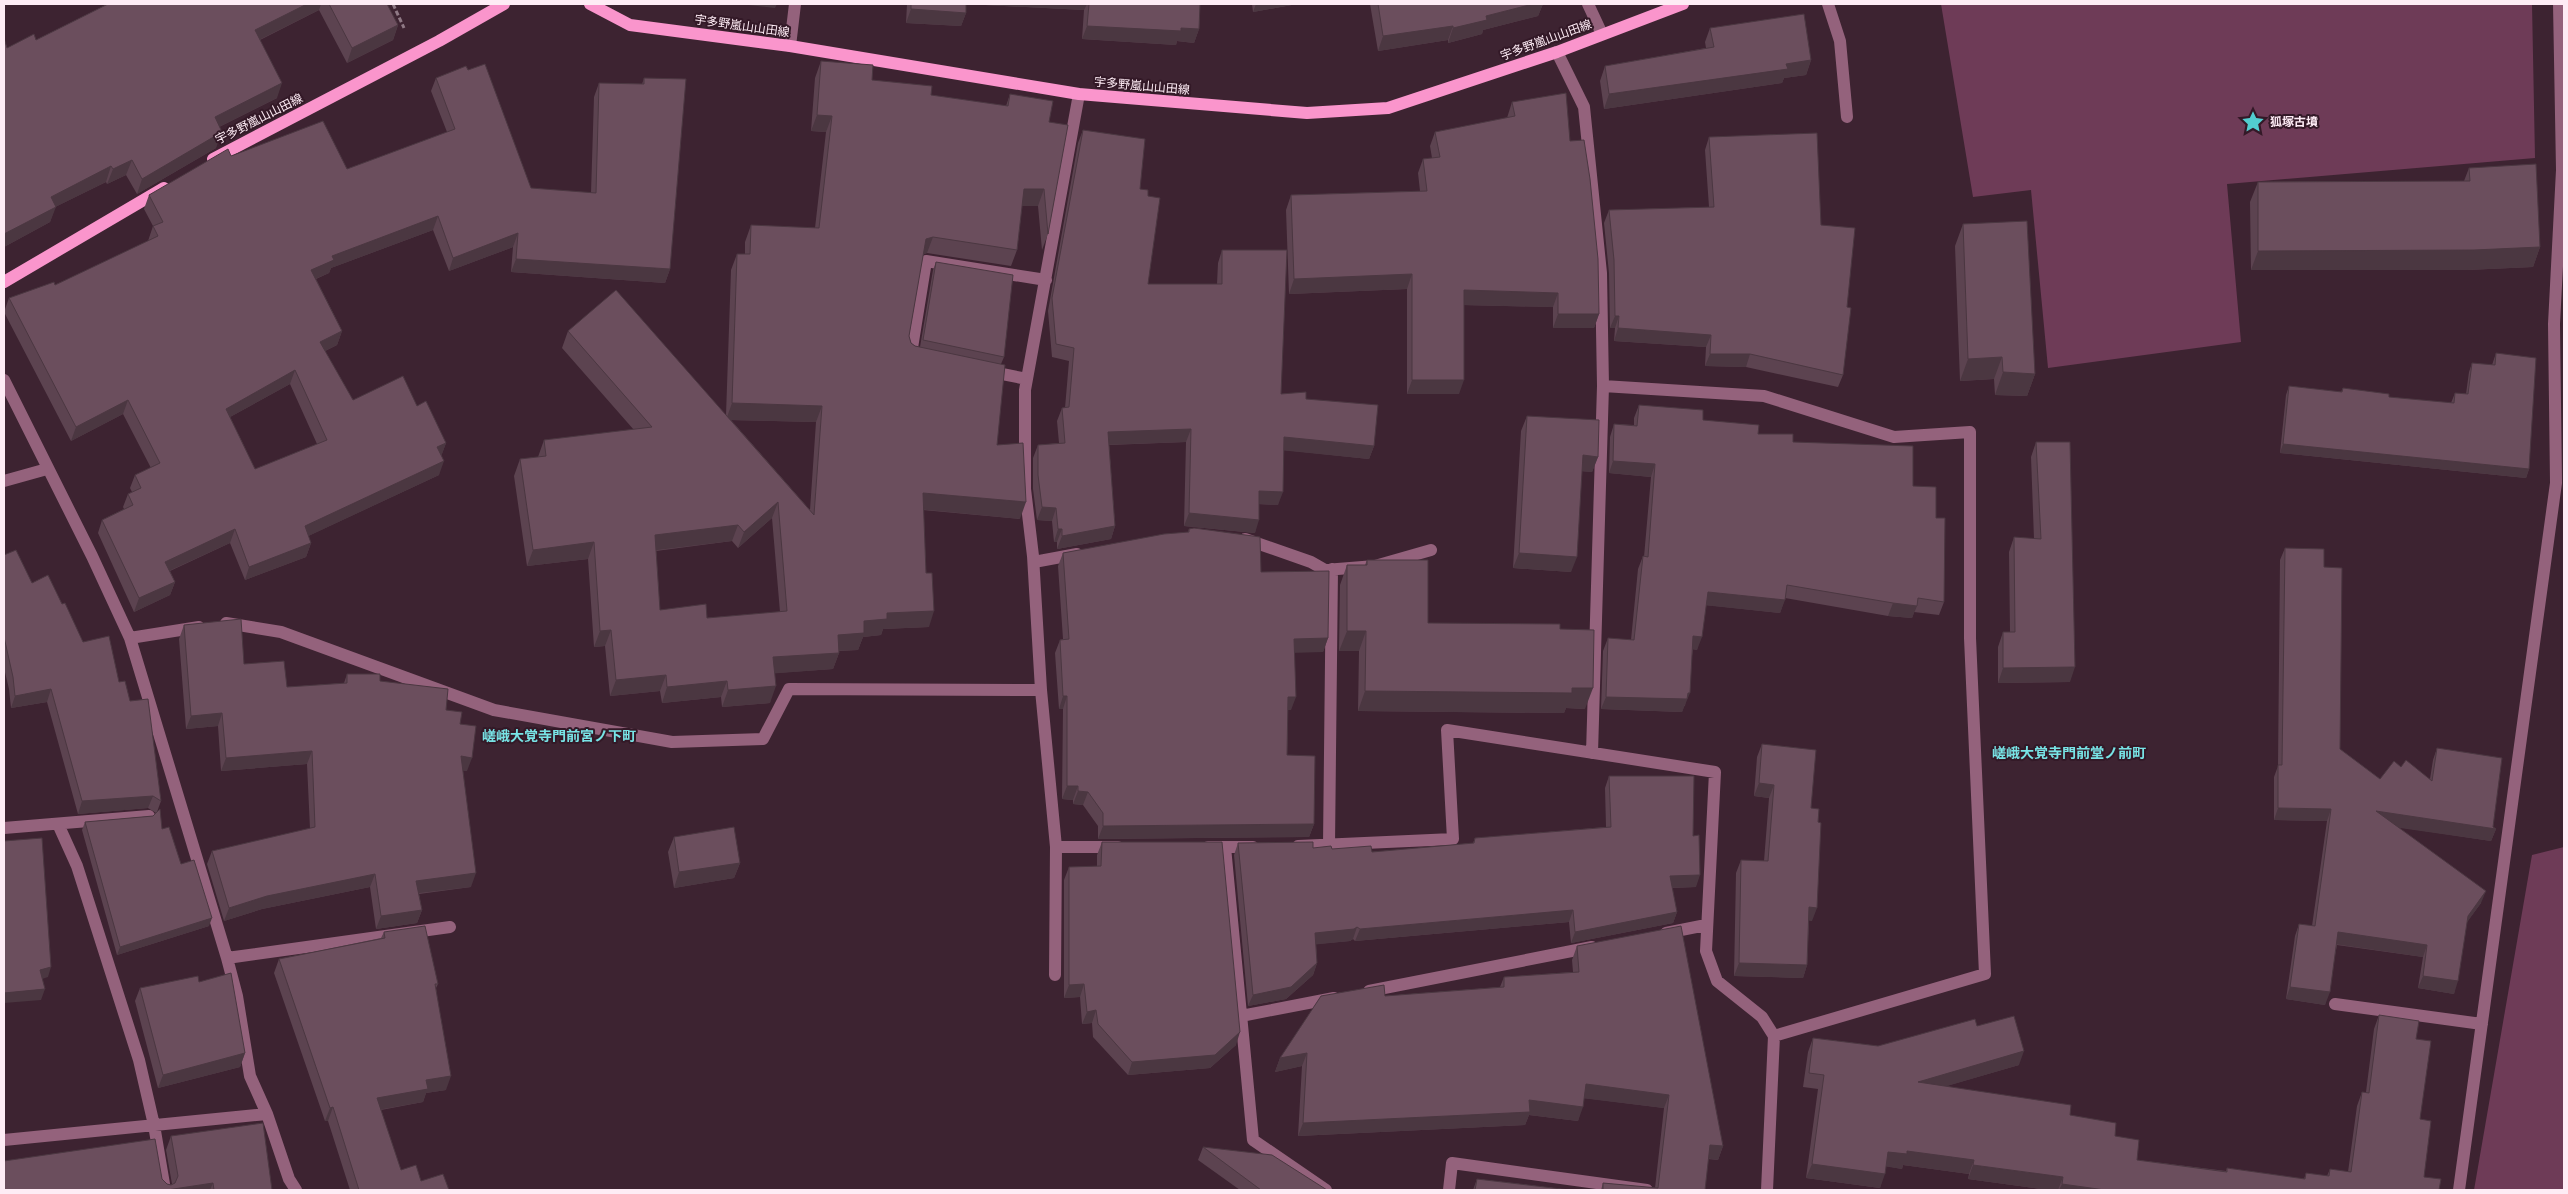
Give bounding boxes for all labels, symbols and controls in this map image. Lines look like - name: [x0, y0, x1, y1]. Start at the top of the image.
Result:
- street label: 宇多野嵐山山田線: [693, 12, 791, 40]
- street label: 宇多野嵐山山田線: [1498, 17, 1594, 63]
- street label: 宇多野嵐山山田線: [1094, 75, 1190, 97]
- street label: 宇多野嵐山山田線: [213, 91, 305, 147]
- place icon: 狐塚古墳: [2240, 109, 2266, 135]
- place label: 狐塚古墳: [2270, 115, 2318, 129]
- district label: 嵯峨大覚寺門前宮ノ下町: [482, 728, 636, 744]
- district label: 嵯峨大覚寺門前堂ノ前町: [1992, 745, 2146, 761]

